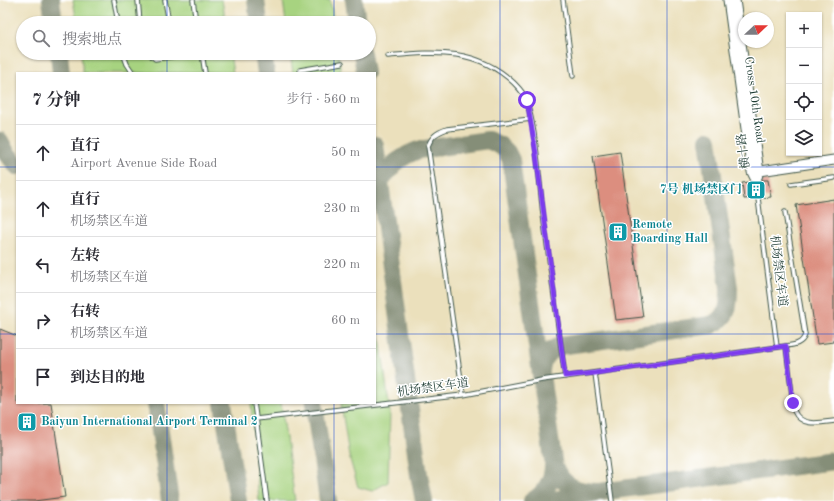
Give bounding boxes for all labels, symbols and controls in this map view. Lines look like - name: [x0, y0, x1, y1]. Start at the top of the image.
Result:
- north arrow: [738, 12, 774, 48]
- map controls: [786, 12, 822, 156]
- button: +: [786, 12, 822, 48]
- search box: [16, 16, 376, 60]
- icon: search: [30, 27, 52, 49]
- text: 搜索地点: [62, 33, 122, 48]
- button: −: [786, 48, 822, 84]
- street label: Cross 10th Road: [742, 56, 766, 144]
- button: locate: [786, 84, 822, 120]
- route start: [518, 91, 536, 109]
- text: 7 分钟: [32, 92, 81, 109]
- text: 步行 · 560 m: [286, 93, 360, 106]
- button: layers: [786, 120, 822, 156]
- street label: 横十路: [734, 132, 752, 170]
- text: 直行: [70, 139, 100, 154]
- icon: ahead: [32, 142, 54, 164]
- text: 50 m: [331, 146, 360, 159]
- text: Airport Avenue Side Road: [70, 157, 217, 170]
- building icon: 7号 机场禁区门: [745, 179, 767, 201]
- place label: 7号 机场禁区门: [660, 182, 742, 196]
- text: 直行: [70, 193, 100, 208]
- icon: ahead: [32, 198, 54, 220]
- text: 230 m: [323, 202, 360, 215]
- text: 机场禁区车道: [70, 215, 148, 228]
- place label: Remote Boarding Hall: [632, 219, 708, 245]
- building icon: Remote Boarding Hall: [607, 221, 629, 243]
- street label: 机场禁区车道: [768, 234, 790, 307]
- text: 左转: [70, 249, 100, 264]
- icon: left: [32, 254, 54, 276]
- text: 220 m: [323, 258, 360, 271]
- text: 机场禁区车道: [70, 271, 148, 284]
- text: 右转: [70, 305, 100, 320]
- icon: right: [32, 310, 54, 332]
- text: 60 m: [331, 314, 360, 327]
- text: 机场禁区车道: [70, 327, 148, 340]
- icon: arrive: [32, 366, 54, 388]
- text: 到达目的地: [70, 371, 145, 386]
- street label: 机场禁区车道: [396, 375, 469, 399]
- route end: [784, 394, 802, 412]
- building icon: Baiyun International Airport Terminal 2: [16, 411, 38, 433]
- place label: Baiyun International Airport Terminal 2: [41, 416, 258, 428]

